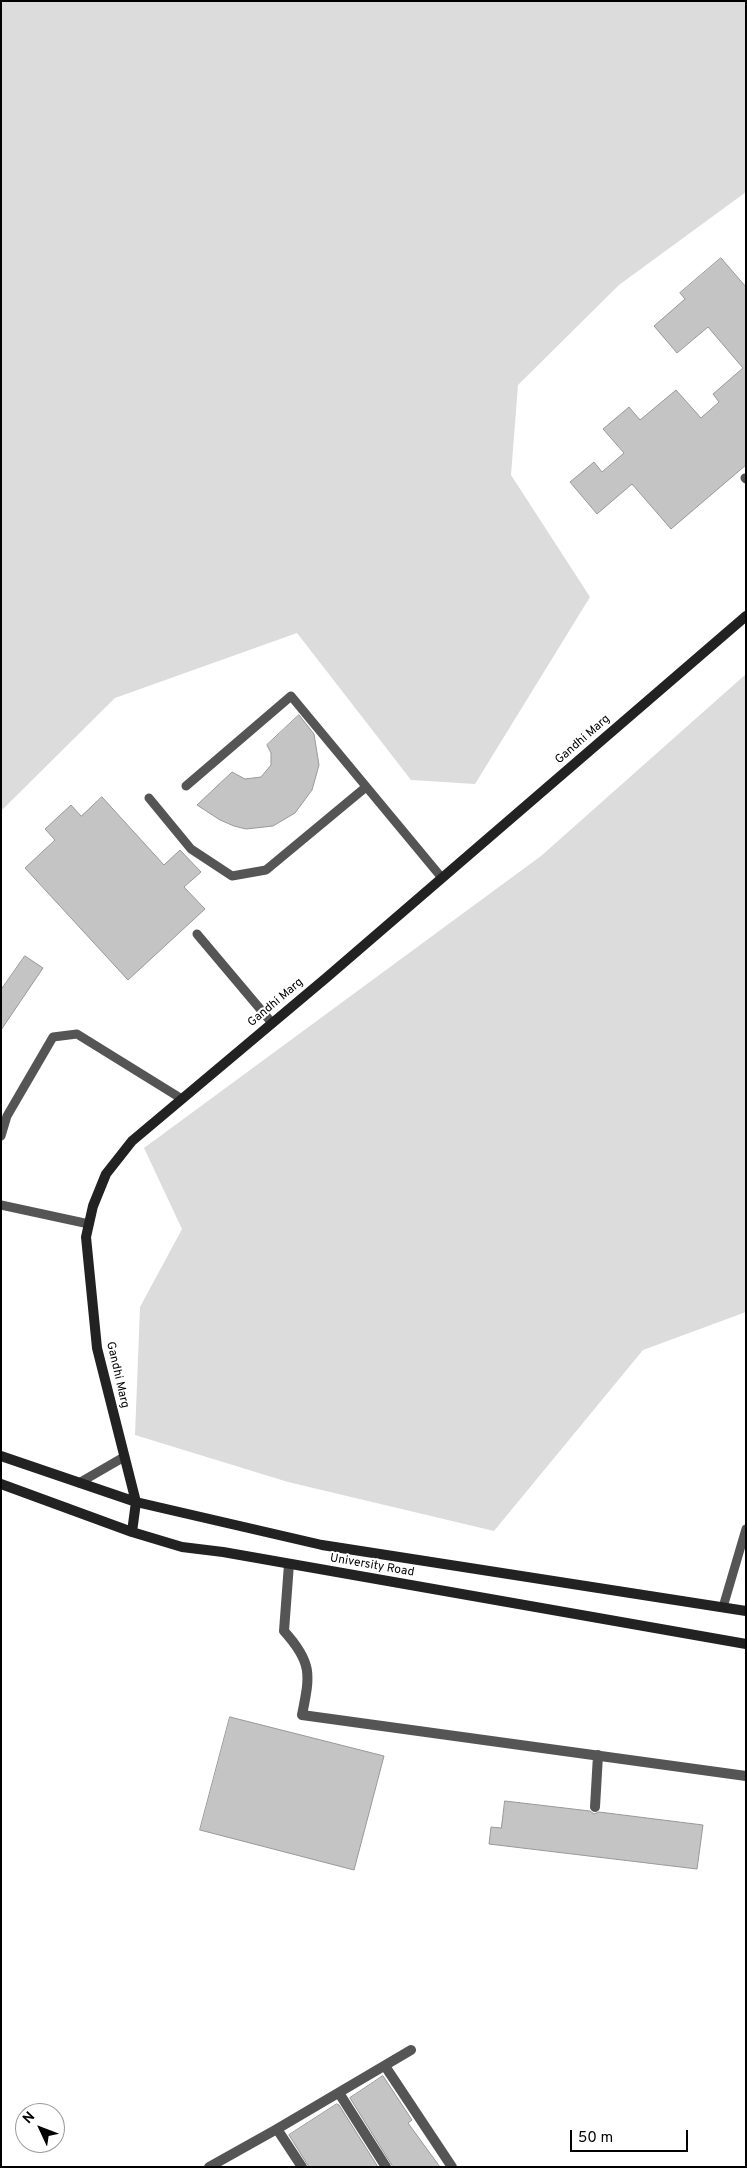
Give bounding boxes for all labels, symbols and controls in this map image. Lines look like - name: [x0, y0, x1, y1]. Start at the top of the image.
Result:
- street label: Gandhi Marg: [553, 712, 613, 768]
- street label: Gandhi Marg: [245, 976, 307, 1030]
- street label: Gandhi Marg: [102, 1340, 132, 1410]
- street label: University Road: [329, 1552, 415, 1580]
- north arrow: [15, 2103, 65, 2153]
- text: N: [20, 2109, 39, 2128]
- scale bar: [572, 2120, 690, 2152]
- text: 50 m: [578, 2129, 613, 2148]

